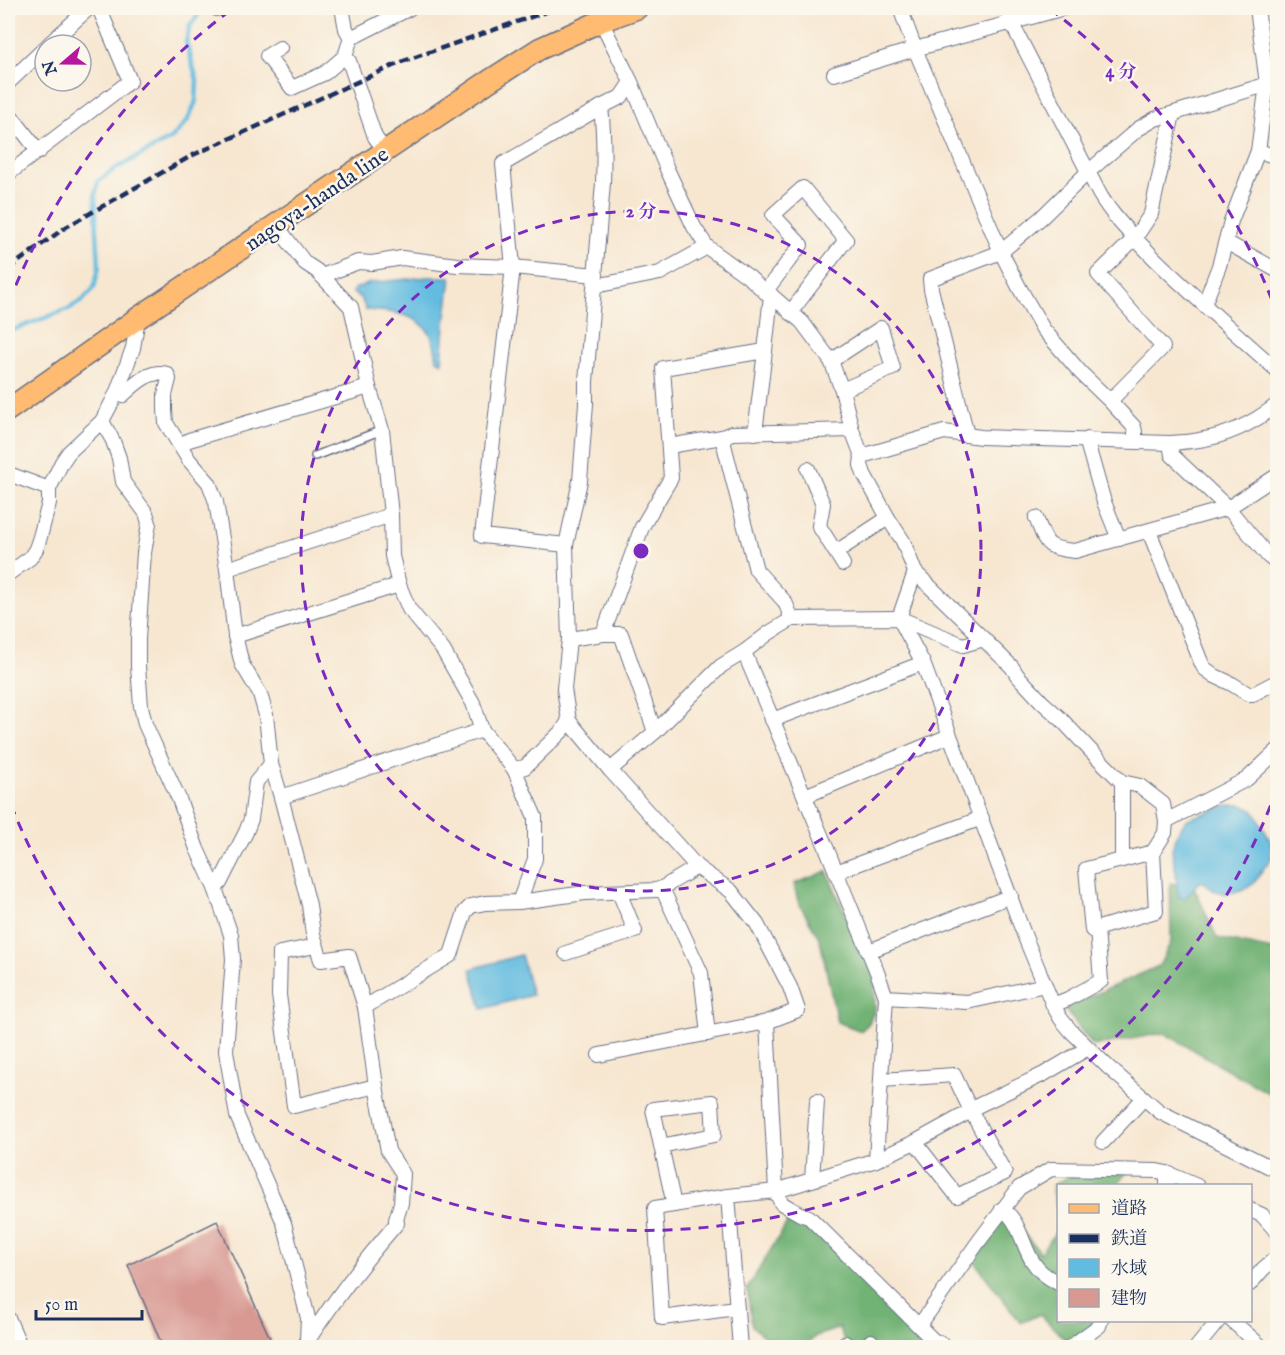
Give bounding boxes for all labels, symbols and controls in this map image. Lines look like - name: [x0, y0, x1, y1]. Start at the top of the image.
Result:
- north arrow: [33, 33, 93, 93]
- text: N: [39, 57, 63, 78]
- text: 4 分: [1106, 61, 1136, 84]
- street label: nagoya-handa line: [240, 141, 395, 258]
- text: 2 分: [626, 201, 656, 224]
- centre of rings: [631, 541, 651, 561]
- legend: [1057, 1184, 1252, 1322]
- text: 道路: [1111, 1198, 1147, 1221]
- text: 鉄道: [1111, 1228, 1147, 1251]
- text: 水域: [1111, 1258, 1147, 1281]
- scale bar: [36, 1283, 142, 1321]
- text: 建物: [1111, 1288, 1147, 1311]
- text: 50 m: [45, 1294, 78, 1317]

